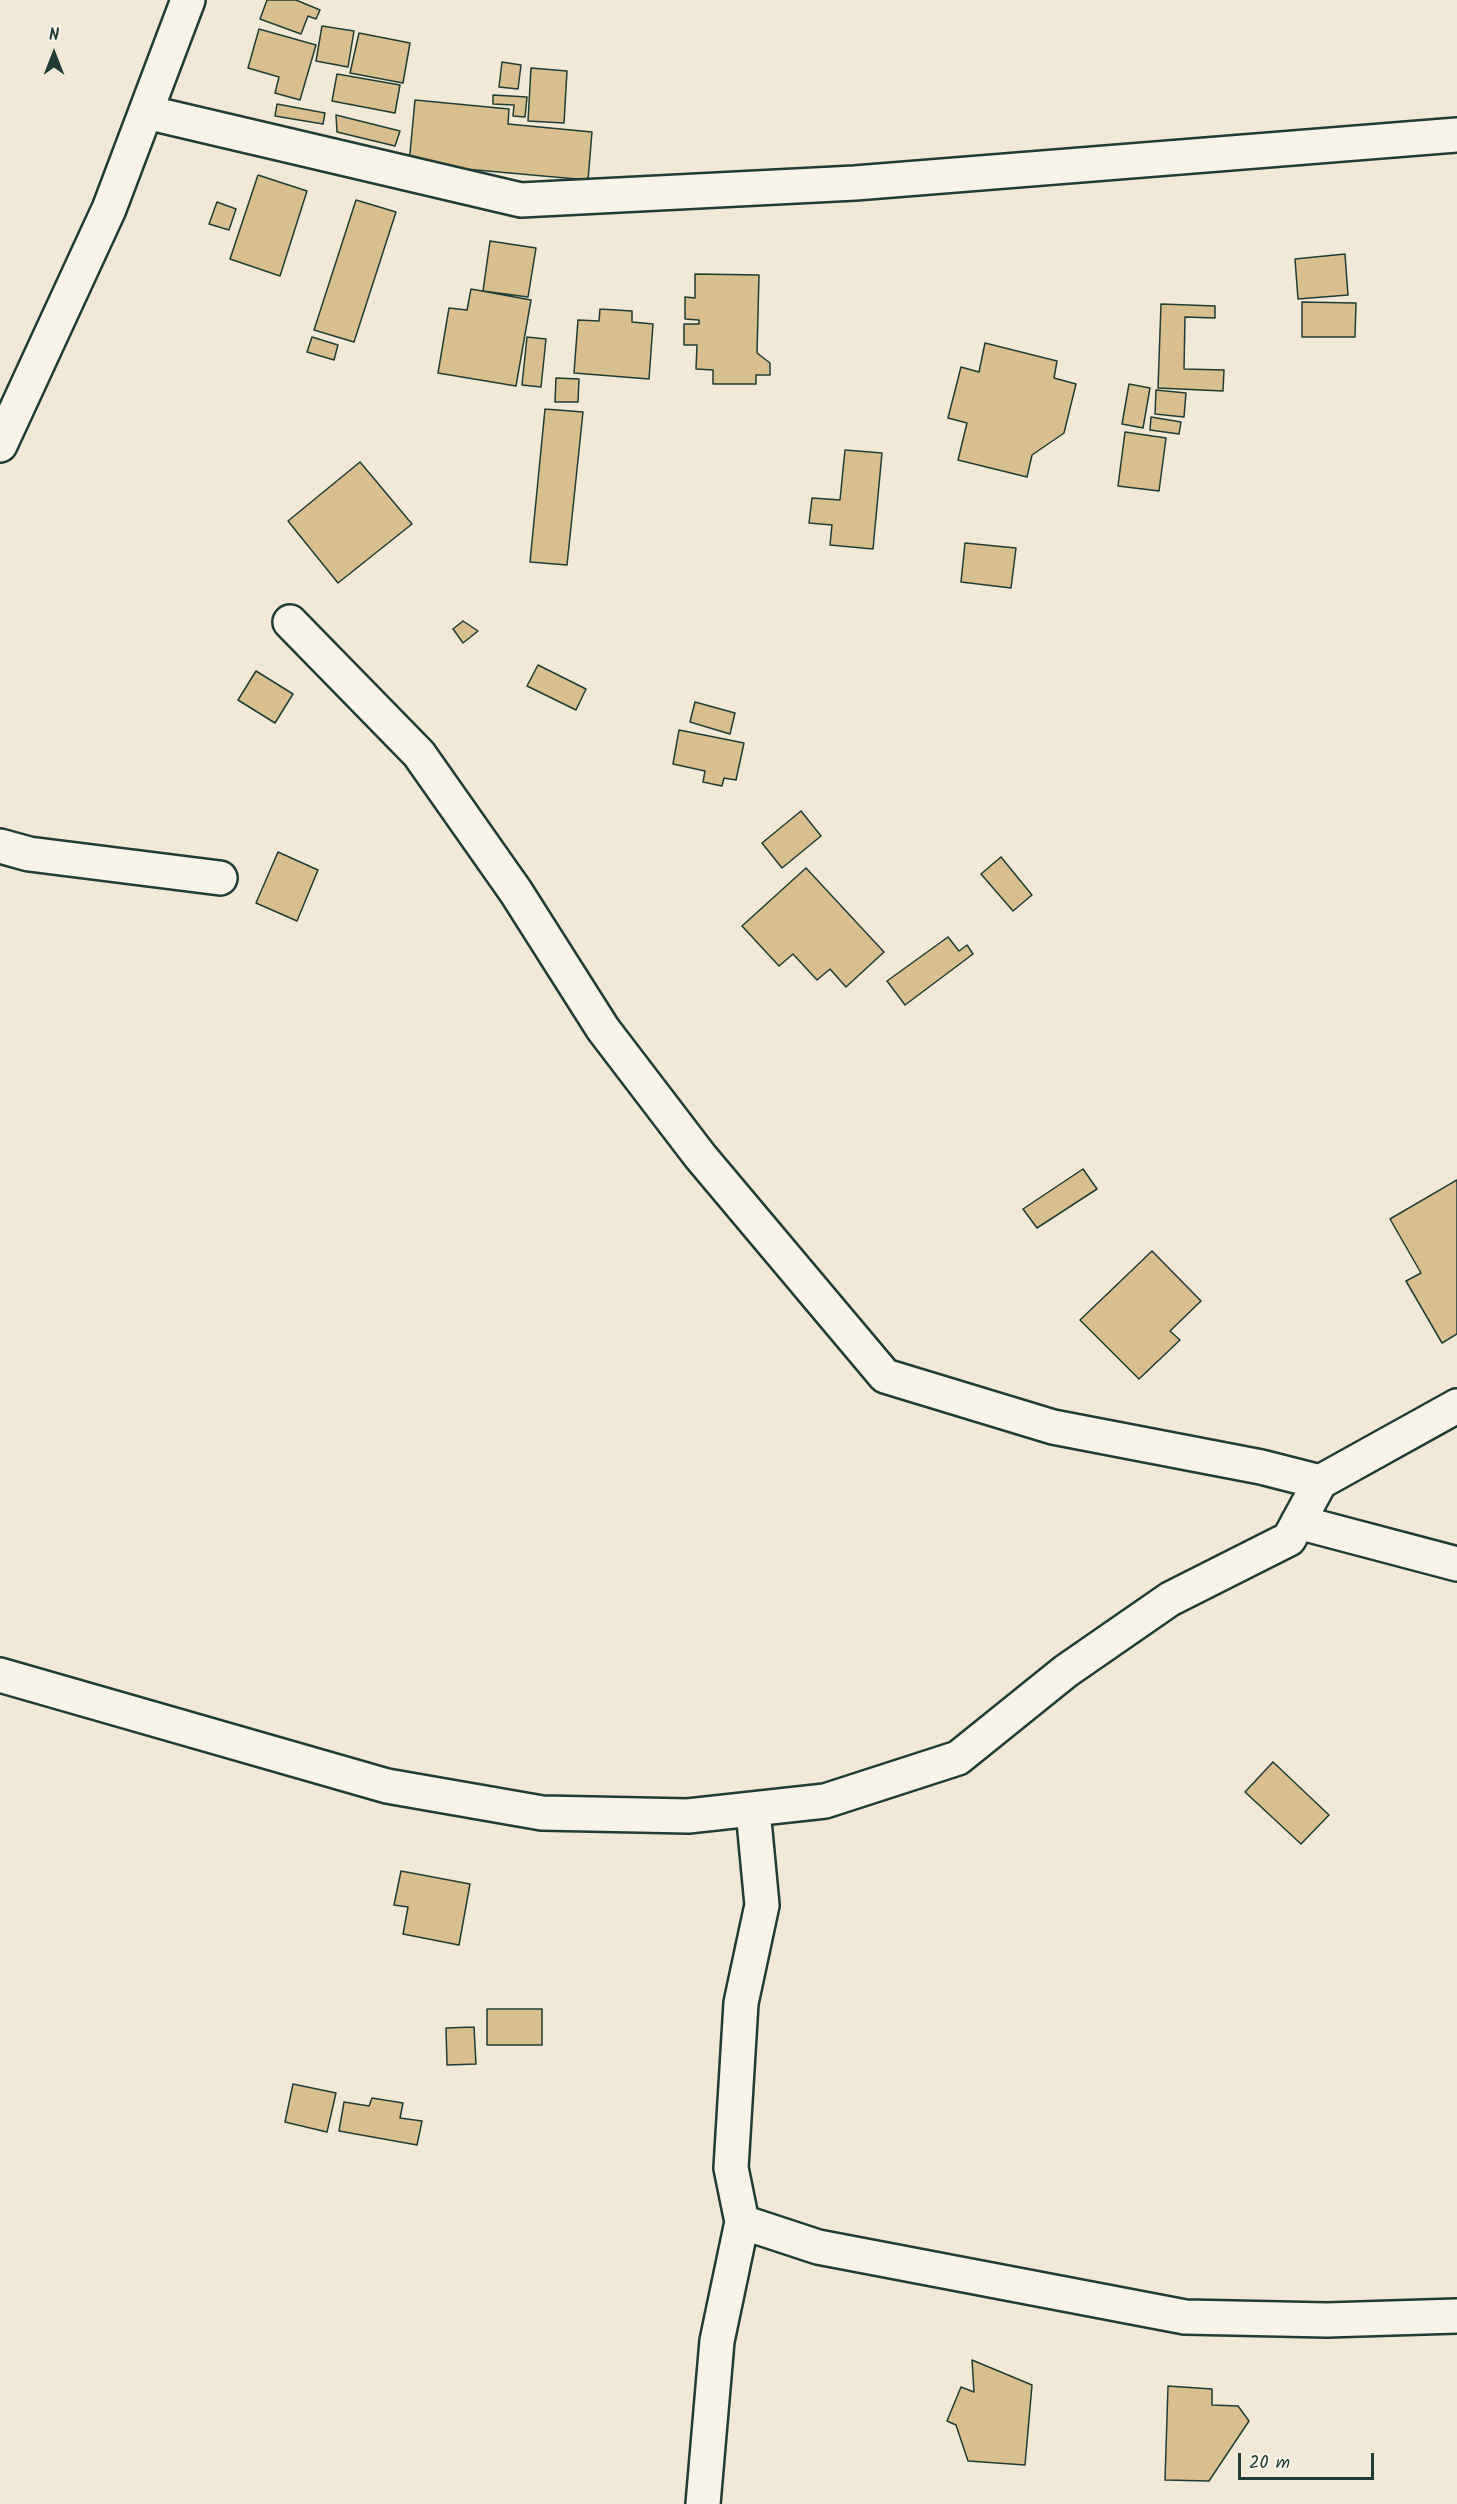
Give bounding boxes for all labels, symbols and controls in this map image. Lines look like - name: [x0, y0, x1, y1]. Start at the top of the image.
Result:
- text: N: [49, 23, 59, 48]
- north arrow: [24, 24, 84, 84]
- scale bar: [1241, 2441, 1378, 2479]
- text: 20 m: [1249, 2449, 1290, 2478]

